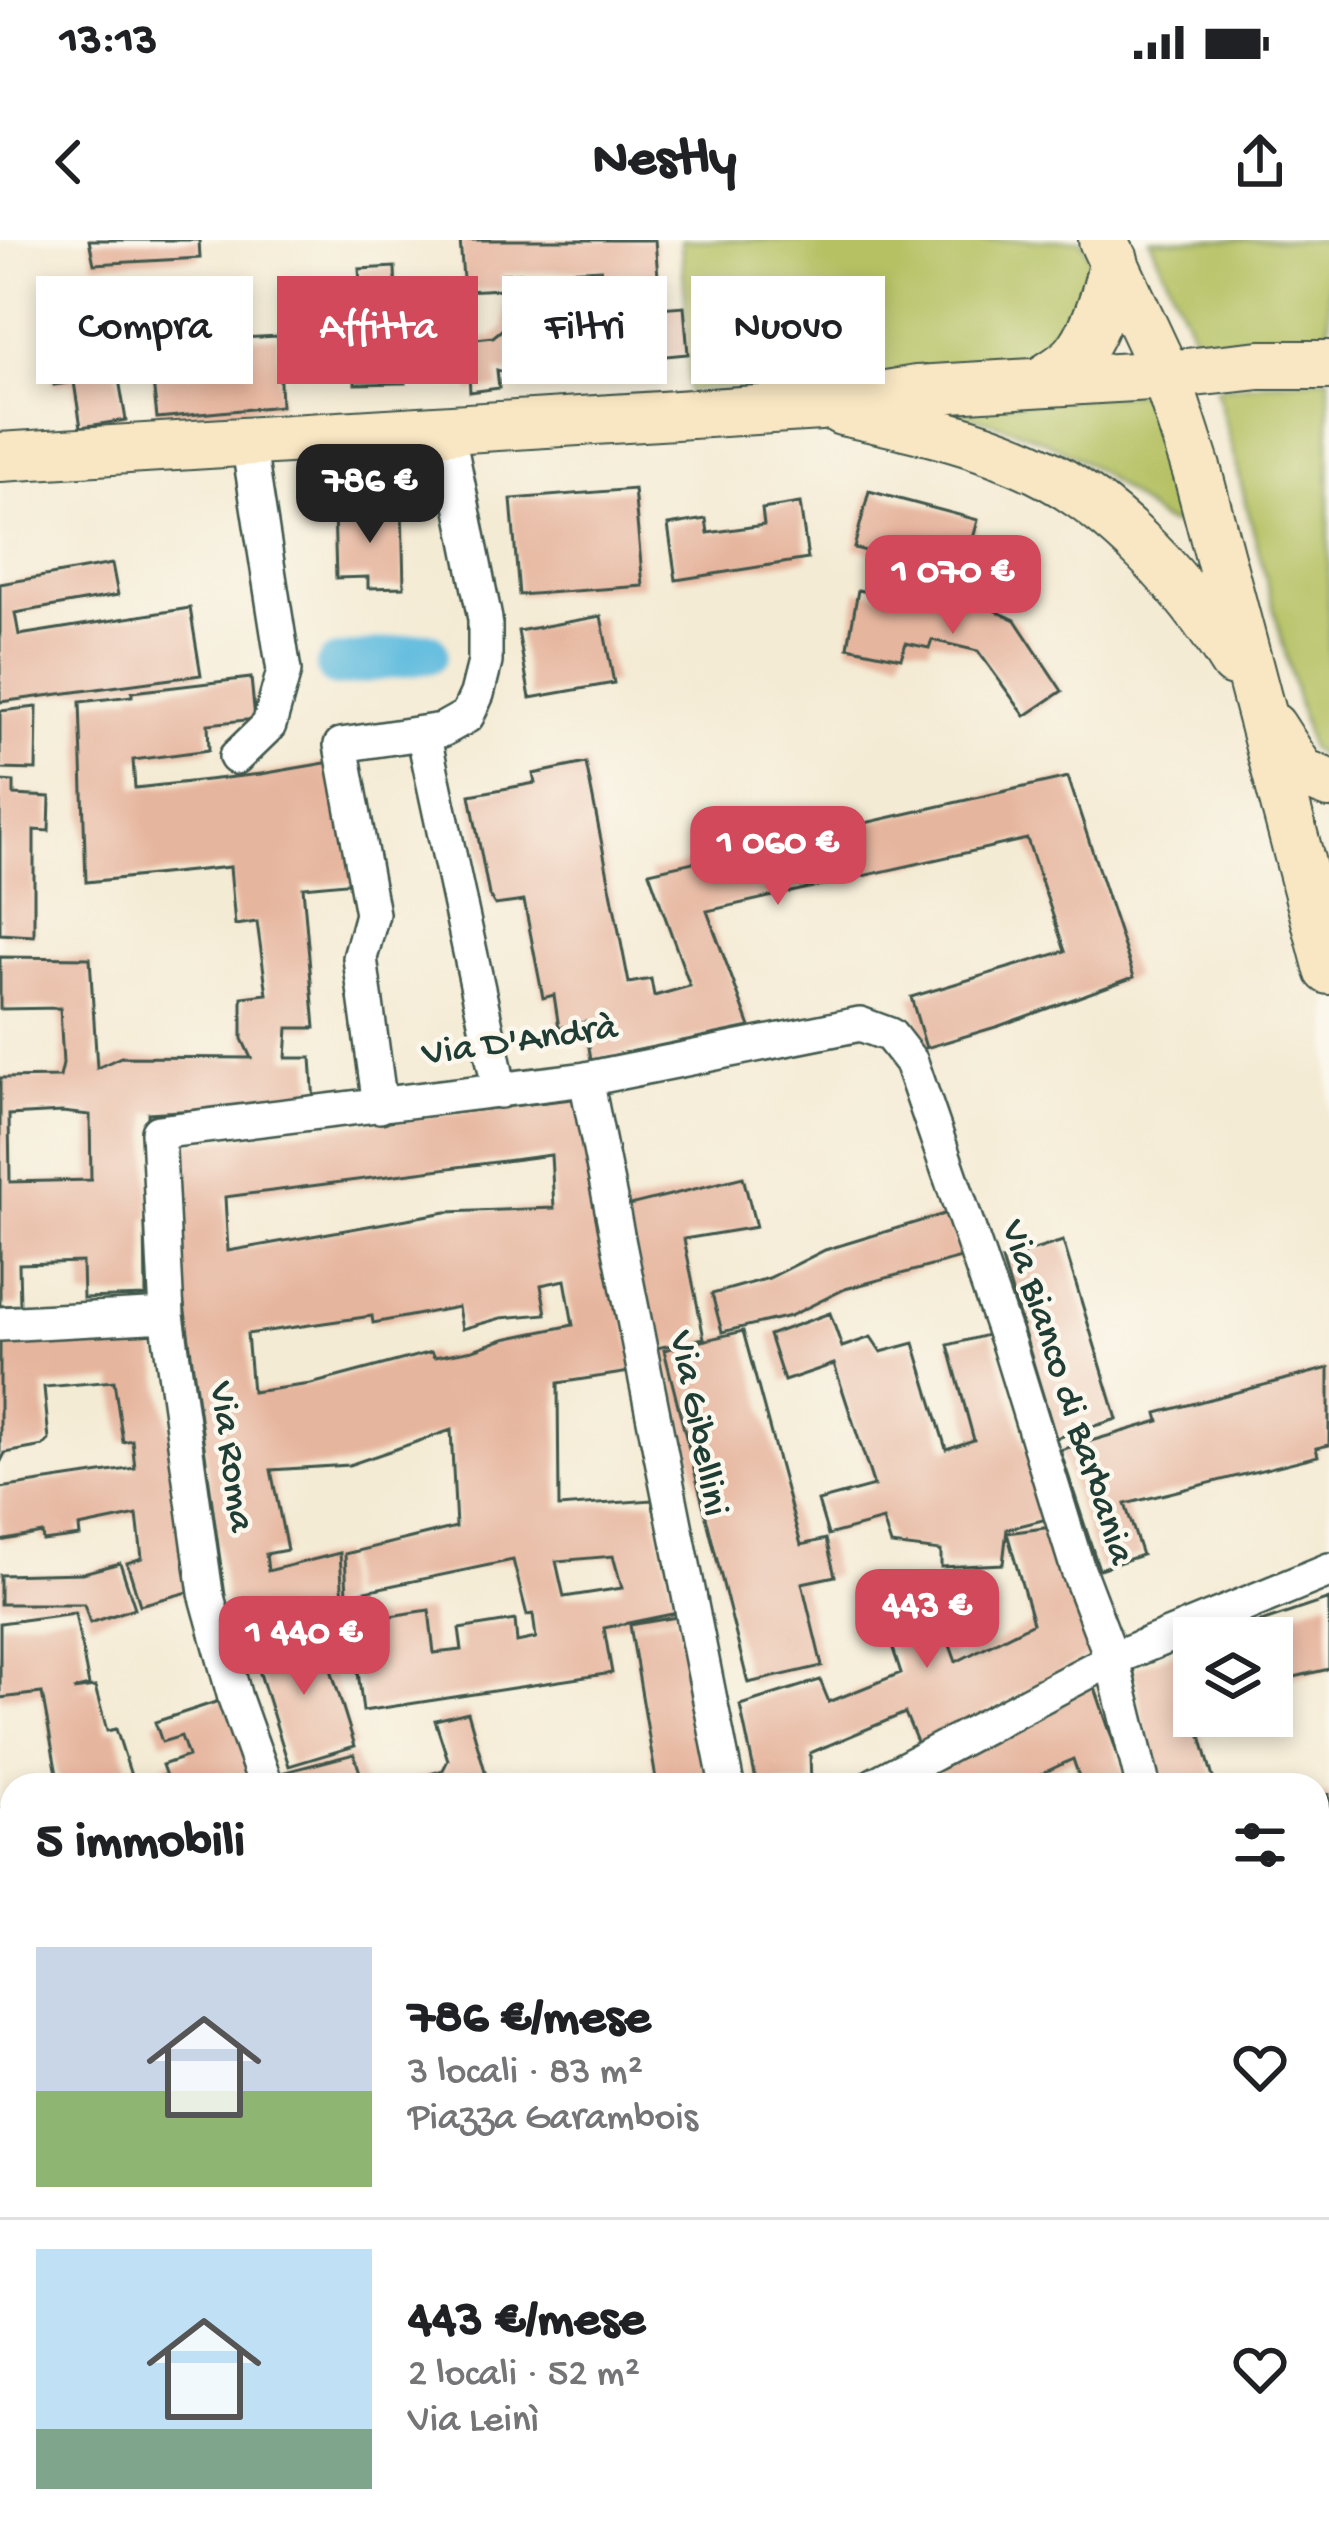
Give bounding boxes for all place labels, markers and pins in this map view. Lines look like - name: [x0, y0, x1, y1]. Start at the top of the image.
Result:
- pin: 786 €: [286, 444, 454, 546]
- pin: 1 070 €: [842, 535, 1064, 637]
- pin: 1 060 €: [667, 806, 889, 908]
- pin: 443 €: [843, 1569, 1011, 1671]
- pin: 1 440 €: [193, 1596, 415, 1698]

